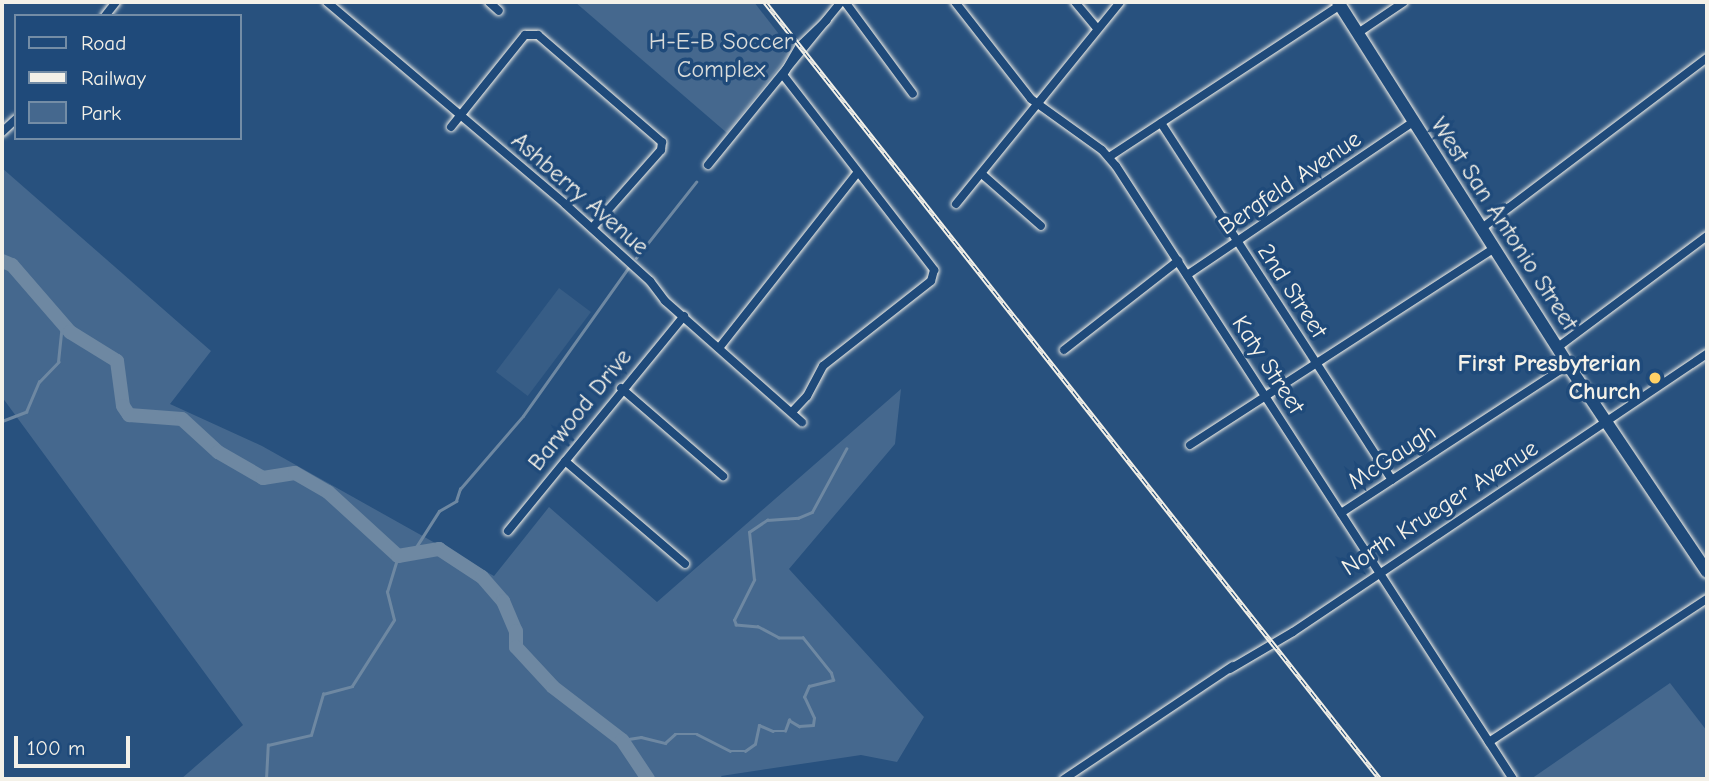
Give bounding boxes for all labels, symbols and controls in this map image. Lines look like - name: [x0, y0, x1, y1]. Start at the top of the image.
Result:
- legend: [14, 14, 242, 140]
- park label: H-E-B Soccer Complex: [649, 28, 793, 84]
- text: Road: [81, 31, 126, 55]
- text: Railway: [81, 66, 146, 90]
- text: Park: [81, 101, 121, 125]
- street label: West San Antonio Street: [1424, 112, 1584, 336]
- street label: Bergfeld Avenue: [1213, 125, 1367, 241]
- street label: Ashberry Avenue: [505, 127, 655, 261]
- street label: 2nd Street: [1251, 238, 1333, 344]
- street label: Katy Street: [1226, 310, 1310, 420]
- street label: Barwood Drive: [522, 343, 638, 477]
- place label: First Presbyterian Church: [1458, 350, 1641, 406]
- marker: First Presbyterian Church: [1647, 370, 1663, 386]
- street label: McGaugh: [1343, 418, 1441, 496]
- street label: North Krueger Avenue: [1336, 434, 1544, 582]
- scale bar: [18, 722, 133, 766]
- text: 100 m: [27, 736, 85, 760]

